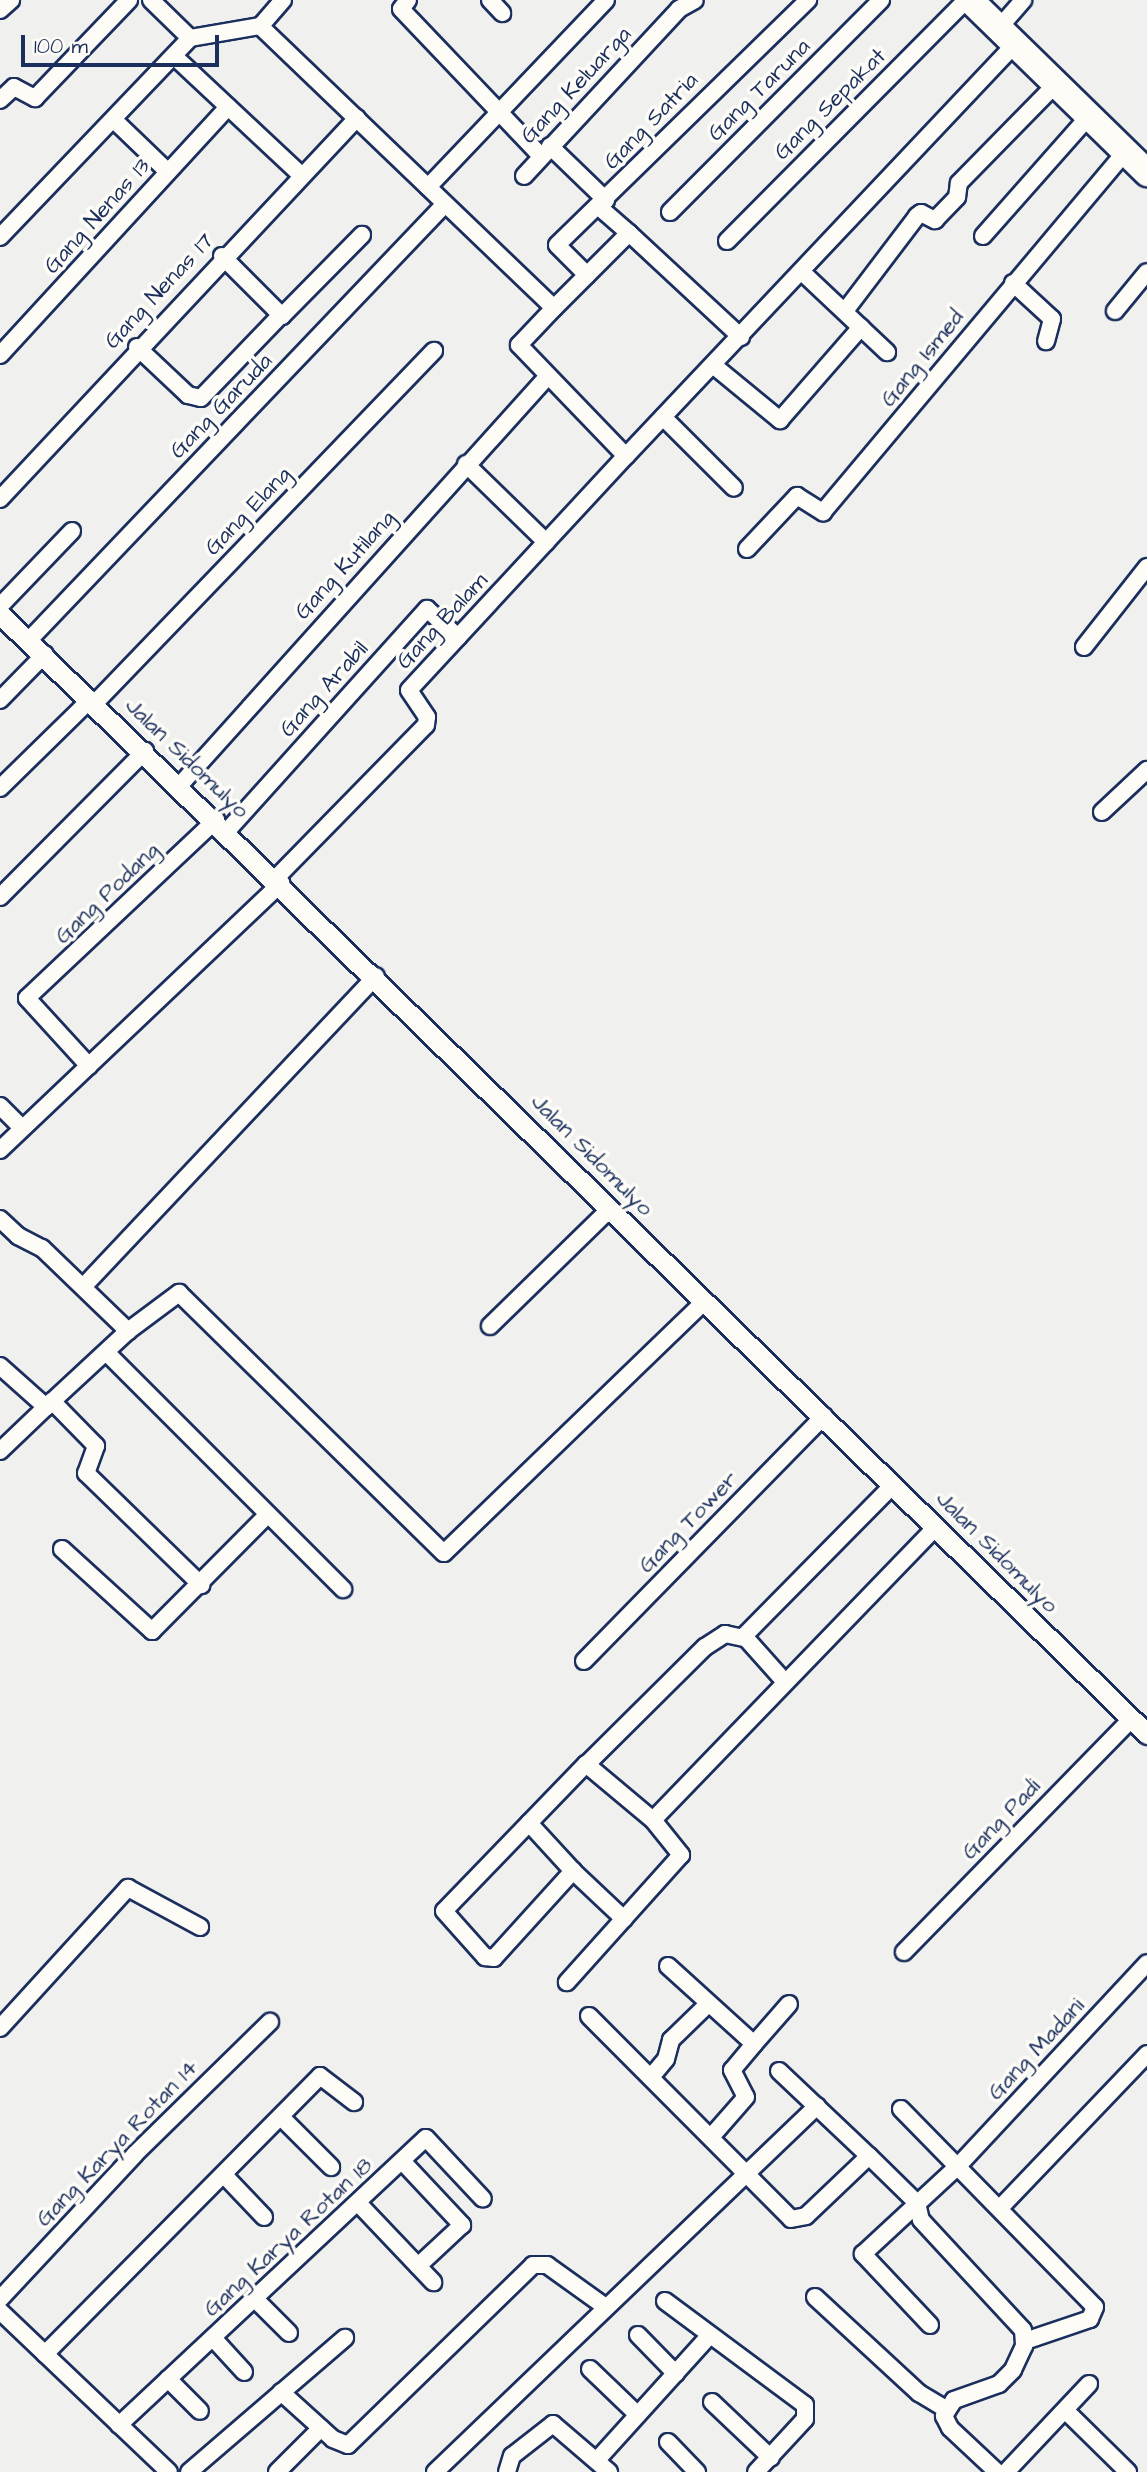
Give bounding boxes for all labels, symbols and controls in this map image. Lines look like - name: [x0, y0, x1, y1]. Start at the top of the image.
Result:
- scale bar: [24, 21, 222, 65]
- street label: Gang Keluarga: [515, 21, 637, 149]
- text: 100 m: [34, 32, 88, 61]
- street label: Gang Taruna: [702, 33, 816, 147]
- street label: Gang Sepakat: [768, 42, 892, 166]
- street label: Gang Satria: [598, 67, 704, 175]
- street label: Gang Nenas 13: [38, 153, 156, 279]
- street label: Gang Nenas 17: [98, 227, 220, 355]
- street label: Gang Ismed: [874, 304, 970, 412]
- street label: Gang Garuda: [164, 348, 278, 464]
- street label: Gang Elang: [199, 461, 297, 561]
- street label: Gang Kutilang: [289, 505, 401, 625]
- street label: Gang Balam: [390, 567, 494, 675]
- street label: Gang Arabil: [274, 635, 374, 743]
- street label: Jalan Sidomulyo: [119, 692, 255, 824]
- street label: Gang Podang: [49, 836, 165, 950]
- street label: Jalan Sidomulyo: [525, 1088, 659, 1222]
- street label: Gang Tower: [633, 1465, 743, 1579]
- street label: Jalan Sidomulyo: [930, 1485, 1064, 1619]
- street label: Gang Padi: [956, 1773, 1046, 1865]
- street label: Gang Madani: [982, 1992, 1090, 2106]
- street label: Gang Karya Rotan 14: [30, 2054, 204, 2232]
- street label: Gang Karya Rotan 18: [198, 2152, 378, 2322]

